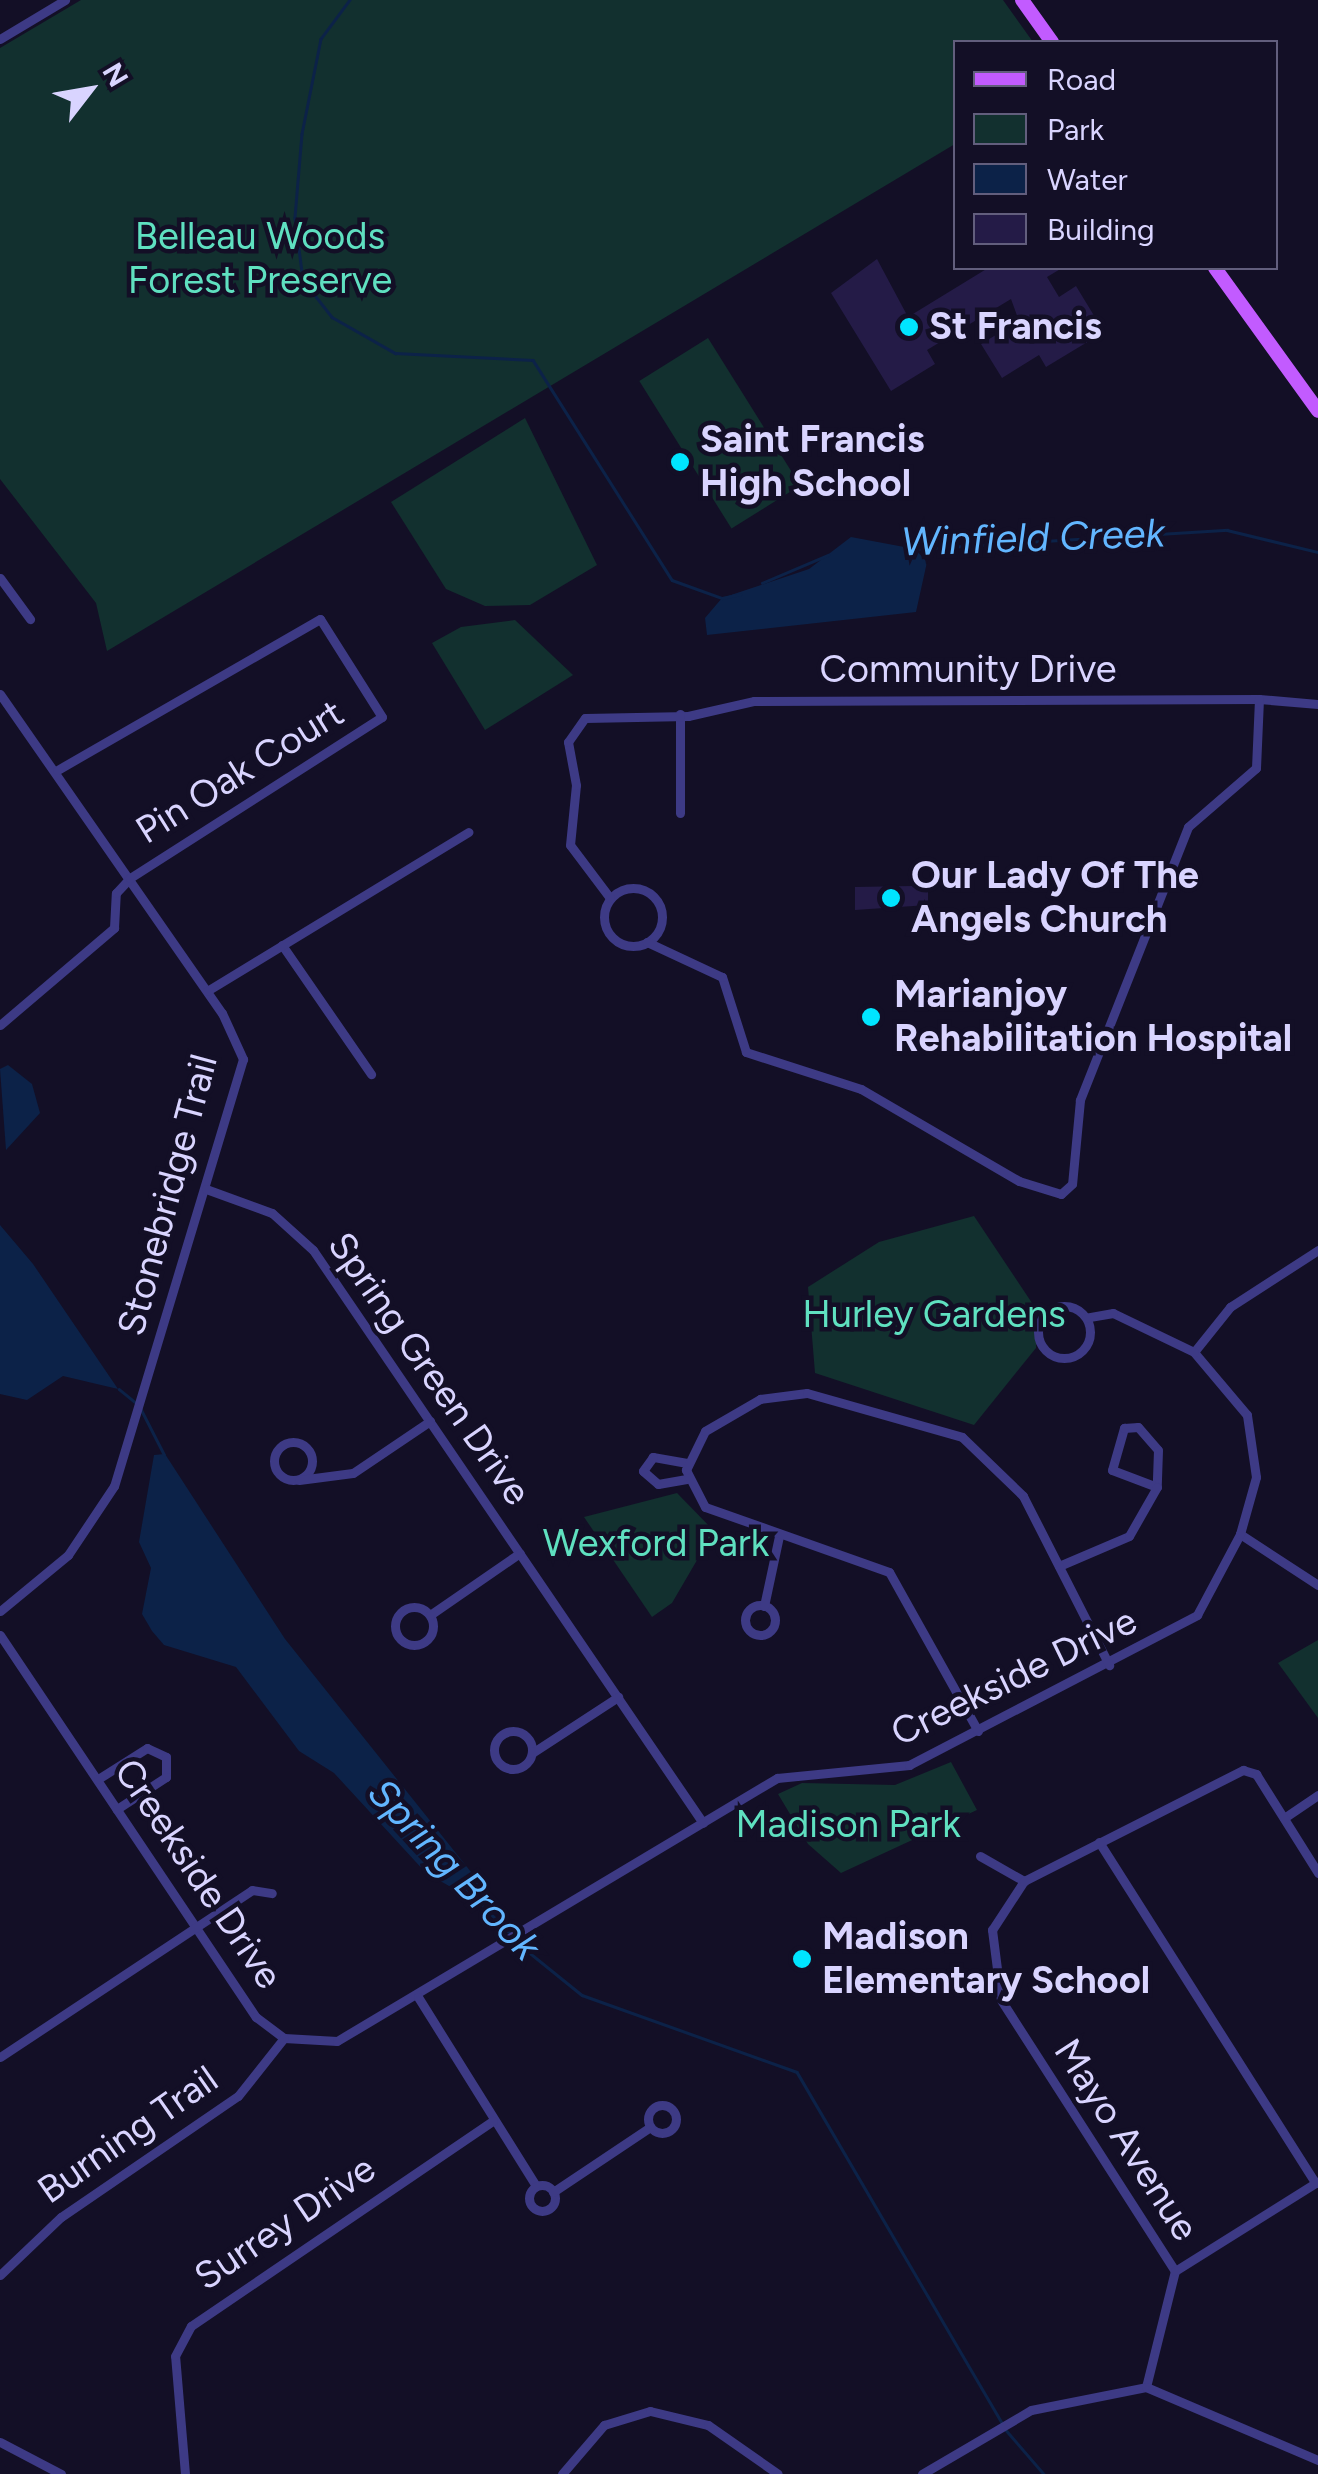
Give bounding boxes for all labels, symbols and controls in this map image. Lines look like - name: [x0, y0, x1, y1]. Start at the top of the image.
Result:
- north arrow: [40, 40, 140, 140]
- legend: [953, 40, 1278, 270]
- text: N: [96, 57, 136, 93]
- text: Road: [1047, 61, 1116, 98]
- text: Park: [1047, 111, 1104, 148]
- text: Water: [1047, 161, 1128, 198]
- text: Building: [1047, 211, 1155, 248]
- park label: Belleau Woods Forest Preserve: [128, 214, 392, 304]
- place label: St Francis: [929, 304, 1102, 350]
- marker: St Francis: [898, 316, 920, 338]
- place label: Saint Francis High School: [700, 417, 925, 506]
- marker: Saint Francis High School: [669, 451, 691, 473]
- water label: Winfield Creek: [900, 508, 1166, 566]
- street label: Community Drive: [820, 647, 1116, 693]
- street label: Pin Oak Court: [128, 690, 352, 854]
- place label: Our Lady Of The Angels Church: [911, 853, 1199, 942]
- marker: Our Lady Of The Angels Church: [880, 887, 902, 909]
- place label: Marianjoy Rehabilitation Hospital: [894, 972, 1292, 1062]
- marker: Marianjoy Rehabilitation Hospital: [858, 1004, 884, 1030]
- street label: Stonebridge Trail: [109, 1050, 227, 1340]
- street label: Spring Green Drive: [318, 1224, 540, 1514]
- park label: Hurley Gardens: [802, 1292, 1066, 1338]
- park label: Wexford Park: [543, 1521, 769, 1567]
- street label: Creekside Drive: [884, 1598, 1144, 1756]
- street label: Creekside Drive: [104, 1751, 292, 1997]
- water label: Spring Brook: [359, 1768, 551, 1970]
- park label: Madison Park: [735, 1802, 961, 1848]
- place label: Madison Elementary School: [822, 1914, 1150, 2004]
- marker: Madison Elementary School: [791, 1948, 813, 1970]
- street label: Mayo Avenue: [1044, 2031, 1208, 2249]
- street label: Burning Trail: [29, 2056, 227, 2214]
- street label: Surrey Drive: [186, 2146, 384, 2300]

